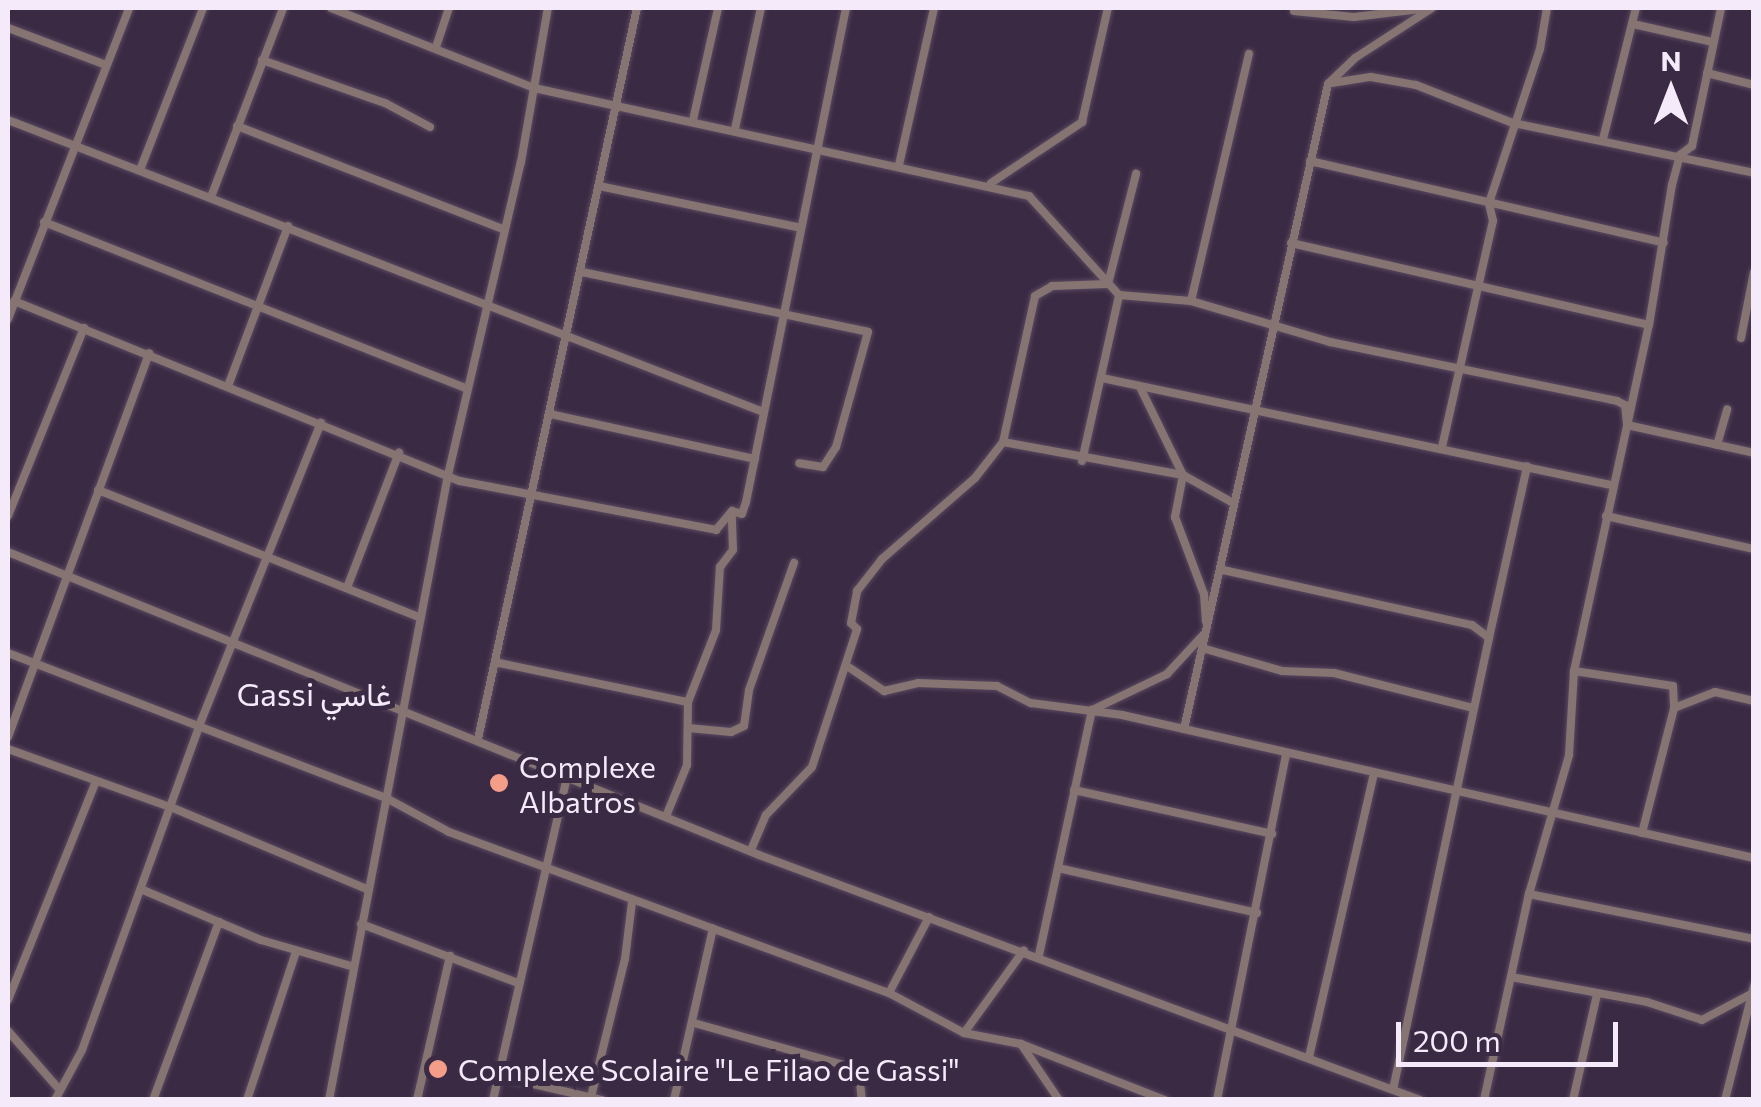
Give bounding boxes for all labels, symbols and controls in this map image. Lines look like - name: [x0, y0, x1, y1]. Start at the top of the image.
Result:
- north arrow: [1621, 40, 1721, 140]
- text: N: [1661, 43, 1682, 77]
- district label: Gassi غاسي: [237, 674, 391, 712]
- place label: Complexe Albatros: [519, 748, 656, 818]
- marker: Complexe Albatros: [488, 772, 510, 794]
- scale bar: [1401, 1002, 1624, 1064]
- text: 200 m: [1413, 1021, 1501, 1058]
- place label: Complexe Scolaire "Le Filao de Gassi": [458, 1051, 960, 1087]
- marker: Complexe Scolaire "Le Filao de Gassi": [427, 1058, 449, 1080]

